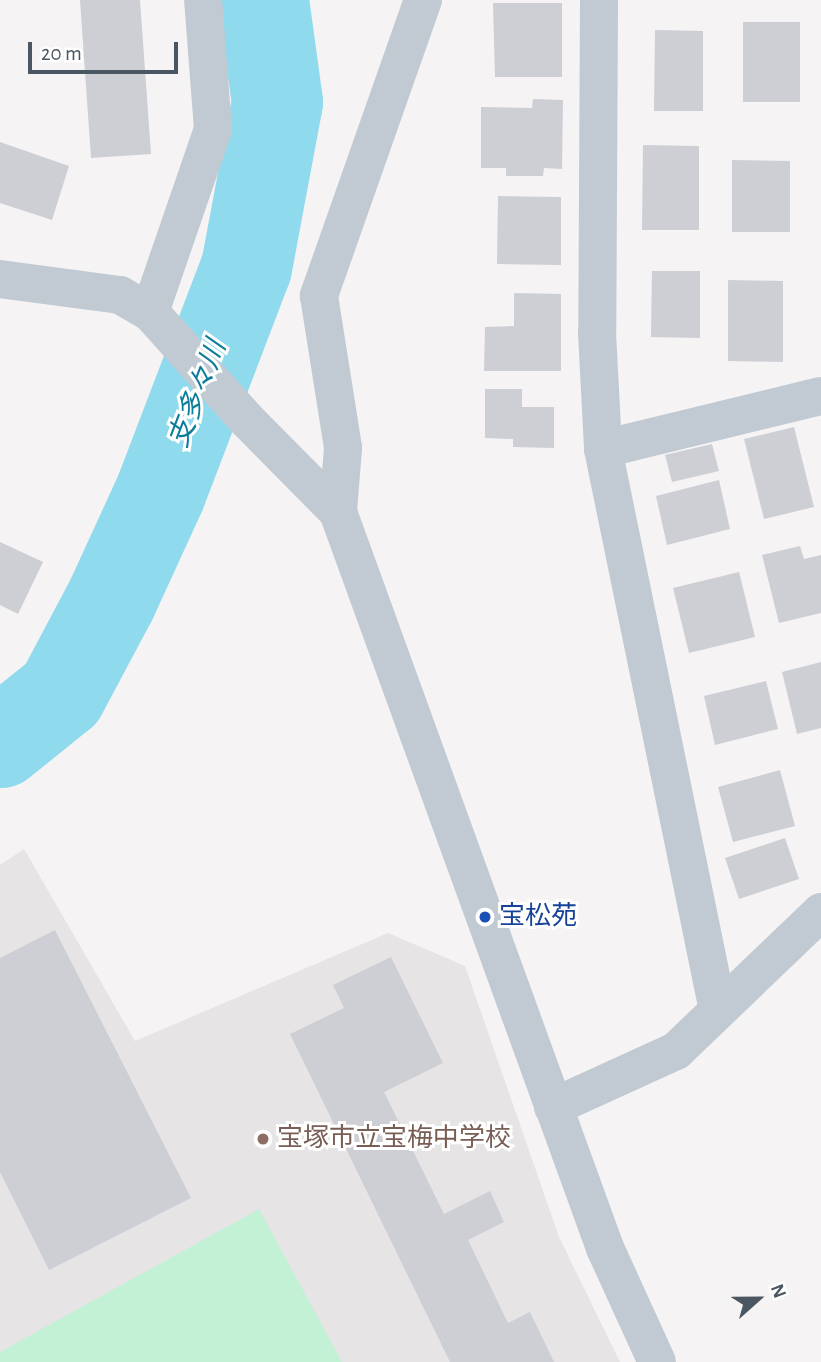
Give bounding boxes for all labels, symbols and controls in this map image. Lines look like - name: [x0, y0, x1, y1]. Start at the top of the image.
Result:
- scale bar: [32, 28, 182, 72]
- text: 20 m: [41, 43, 82, 64]
- water label: 支多々川: [162, 336, 234, 452]
- place label: 宝松苑: [499, 901, 577, 933]
- marker: 宝松苑: [477, 909, 493, 925]
- place label: 宝塚市立宝梅中学校: [277, 1123, 511, 1155]
- marker: 宝塚市立宝梅中学校: [255, 1131, 271, 1147]
- north arrow: [723, 1264, 793, 1334]
- text: N: [767, 1282, 789, 1301]

